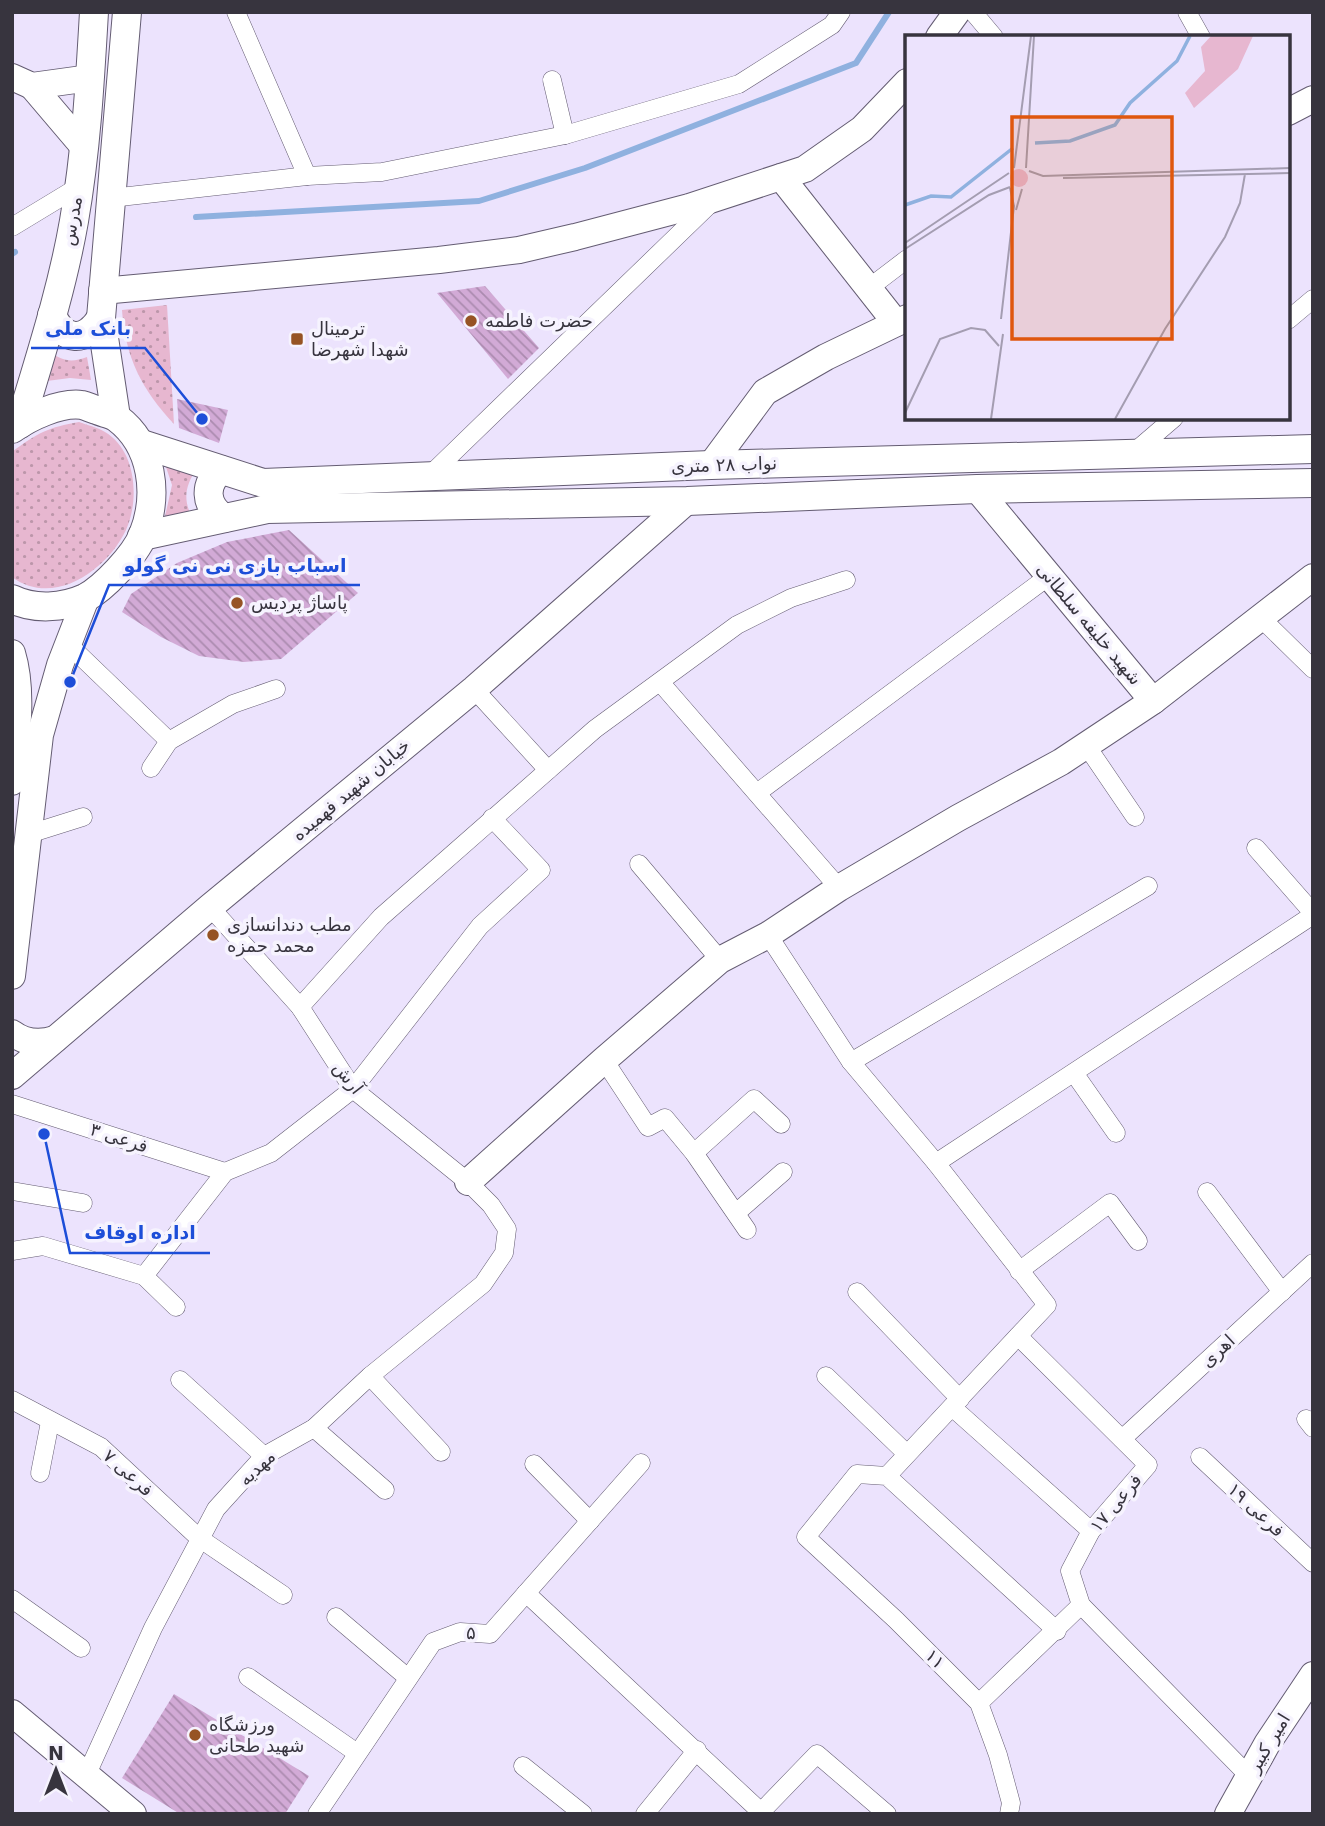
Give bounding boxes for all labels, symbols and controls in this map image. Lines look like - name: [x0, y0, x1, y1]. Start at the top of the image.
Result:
- inset map: [905, 35, 1290, 420]
- street label: مدرس: [57, 195, 86, 247]
- callout: بانک ملی: [31, 308, 145, 348]
- place label: حضرت فاطمه: [485, 310, 593, 332]
- marker: حضرت فاطمه: [463, 313, 479, 329]
- text: بانک ملی: [45, 317, 131, 339]
- place label: ترمینال شهدا شهرضا: [311, 318, 409, 361]
- marker: ترمینال شهدا شهرضا: [289, 331, 305, 347]
- street label: نواب ۲۸ متری: [671, 452, 777, 478]
- callout: اسباب بازی نی نی گولو: [109, 545, 360, 585]
- text: اسباب بازی نی نی گولو: [123, 554, 346, 577]
- street label: شهید خلیفه سلطانی: [1032, 559, 1146, 689]
- place label: پاساژ پردیس: [251, 592, 347, 614]
- marker: پاساژ پردیس: [229, 595, 245, 611]
- street label: خیابان شهید فهمیده: [288, 734, 414, 846]
- place label: مطب دندانسازی محمد حمزه: [227, 914, 352, 957]
- marker: مطب دندانسازی محمد حمزه: [205, 927, 221, 943]
- street label: آرش: [329, 1057, 369, 1099]
- street label: فرعی ۳: [87, 1118, 151, 1158]
- callout: اداره اوقاف: [70, 1213, 210, 1253]
- text: اداره اوقاف: [84, 1221, 196, 1244]
- street label: اهری: [1196, 1330, 1240, 1372]
- street label: فرعی ۷: [98, 1445, 158, 1501]
- street label: مهدیه: [234, 1446, 280, 1490]
- street label: فرعی ۱۷: [1085, 1469, 1147, 1537]
- street label: فرعی ۱۹: [1223, 1478, 1289, 1542]
- street label: ۵: [466, 1622, 476, 1643]
- street label: ۱۱: [921, 1644, 950, 1673]
- street label: امیر کبیر: [1242, 1709, 1295, 1777]
- place label: ورزشگاه شهید طحانی: [209, 1714, 304, 1757]
- marker: ورزشگاه شهید طحانی: [187, 1727, 203, 1743]
- north arrow: [21, 1735, 91, 1805]
- text: N: [48, 1742, 64, 1764]

